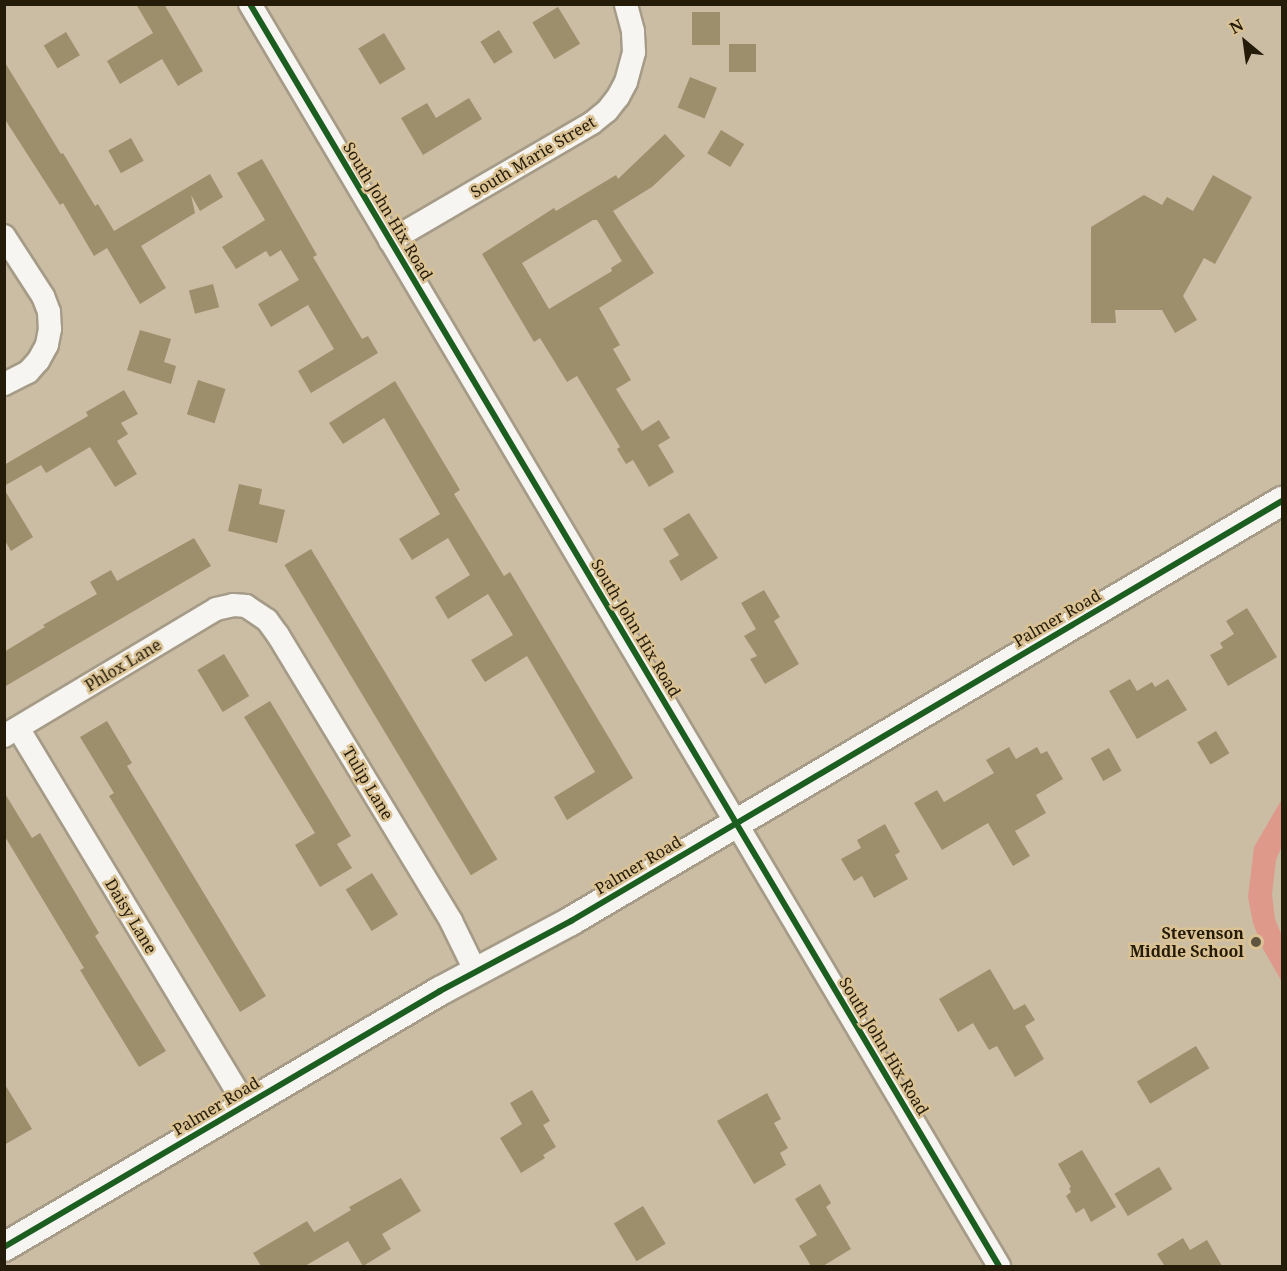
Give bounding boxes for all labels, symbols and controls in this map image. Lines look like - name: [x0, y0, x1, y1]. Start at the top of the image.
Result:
- north arrow: [1215, 12, 1275, 72]
- text: N: [1225, 14, 1247, 39]
- street label: South Marie Street: [467, 112, 599, 202]
- street label: South John Hix Road: [339, 139, 437, 283]
- street label: South John Hix Road: [587, 556, 685, 700]
- street label: Palmer Road: [1010, 585, 1104, 651]
- street label: Phlox Lane: [82, 635, 164, 695]
- street label: Tulip Lane: [339, 743, 397, 823]
- street label: Palmer Road: [591, 832, 685, 898]
- street label: Daisy Lane: [101, 875, 161, 957]
- place label: Stevenson Middle School: [1130, 923, 1244, 961]
- marker: Stevenson Middle School: [1249, 935, 1263, 949]
- street label: South John Hix Road: [835, 974, 933, 1118]
- street label: Palmer Road: [169, 1073, 263, 1139]

